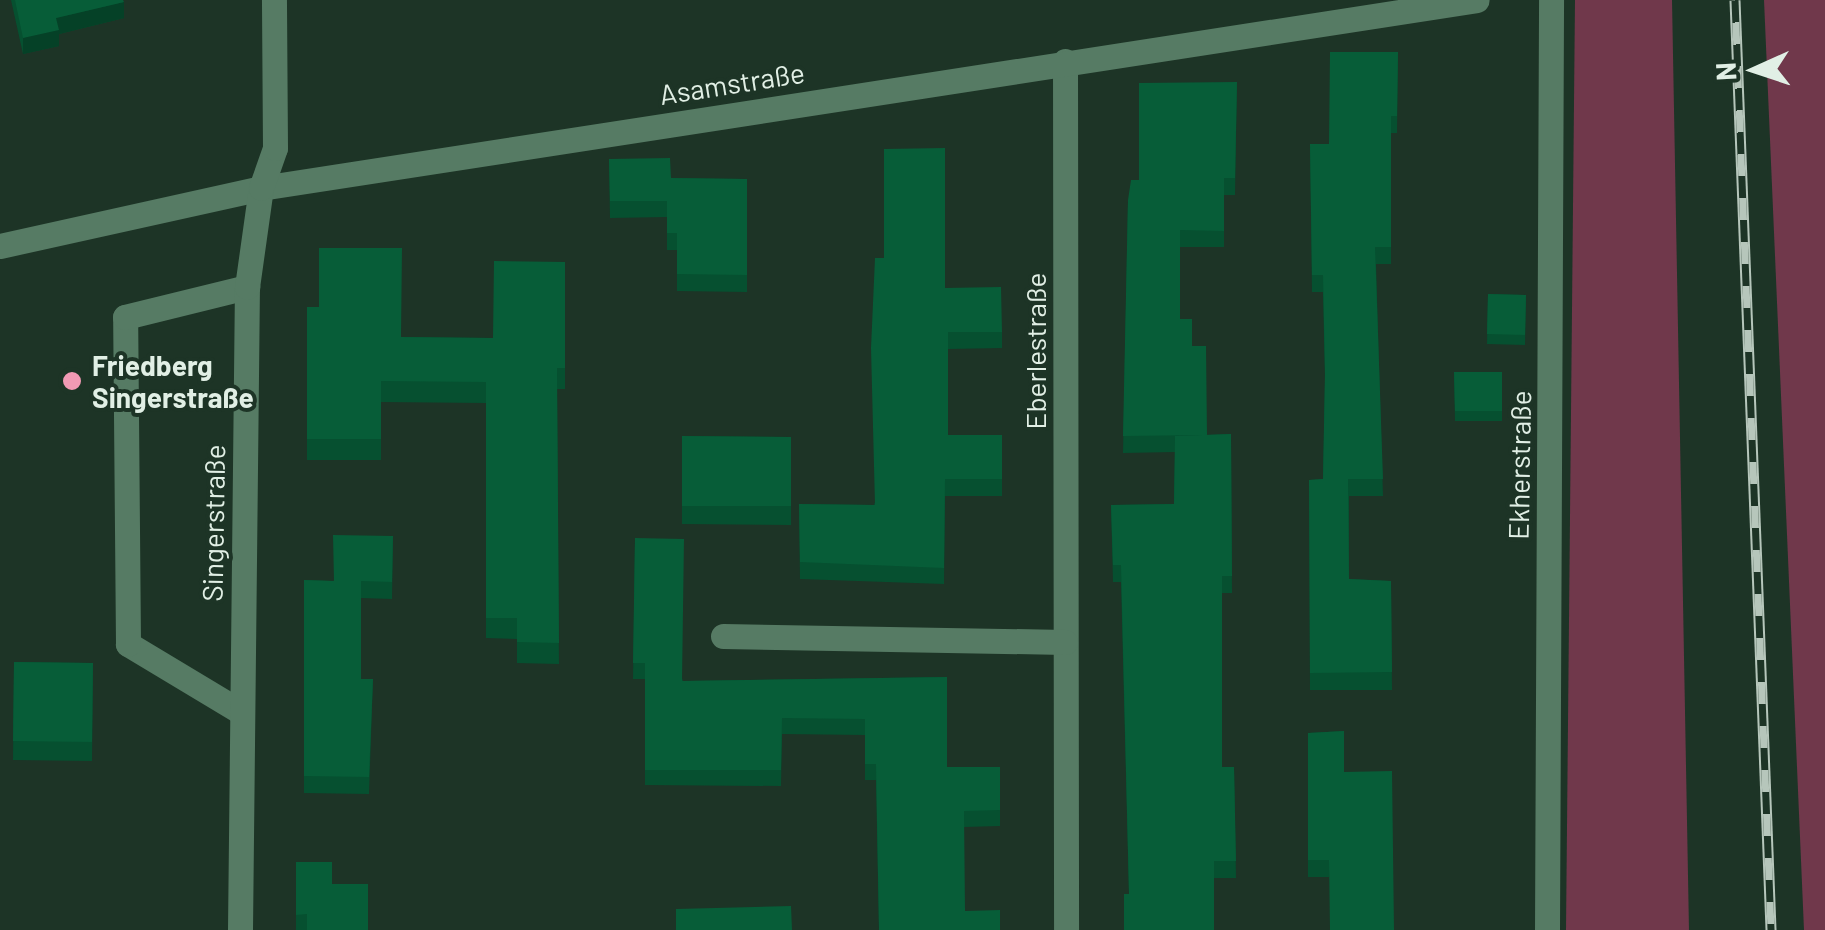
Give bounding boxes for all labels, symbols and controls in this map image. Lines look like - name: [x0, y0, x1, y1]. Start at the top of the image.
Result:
- north arrow: [1705, 20, 1805, 120]
- street label: Asamstraße: [657, 55, 807, 111]
- text: N: [1708, 61, 1743, 82]
- street label: Eberlestraße: [1018, 273, 1052, 429]
- place label: Friedberg Singerstraße: [92, 348, 254, 414]
- marker: Friedberg Singerstraße: [61, 370, 83, 392]
- street label: Ekherstraße: [1501, 390, 1537, 540]
- street label: Singerstraße: [195, 444, 231, 602]

